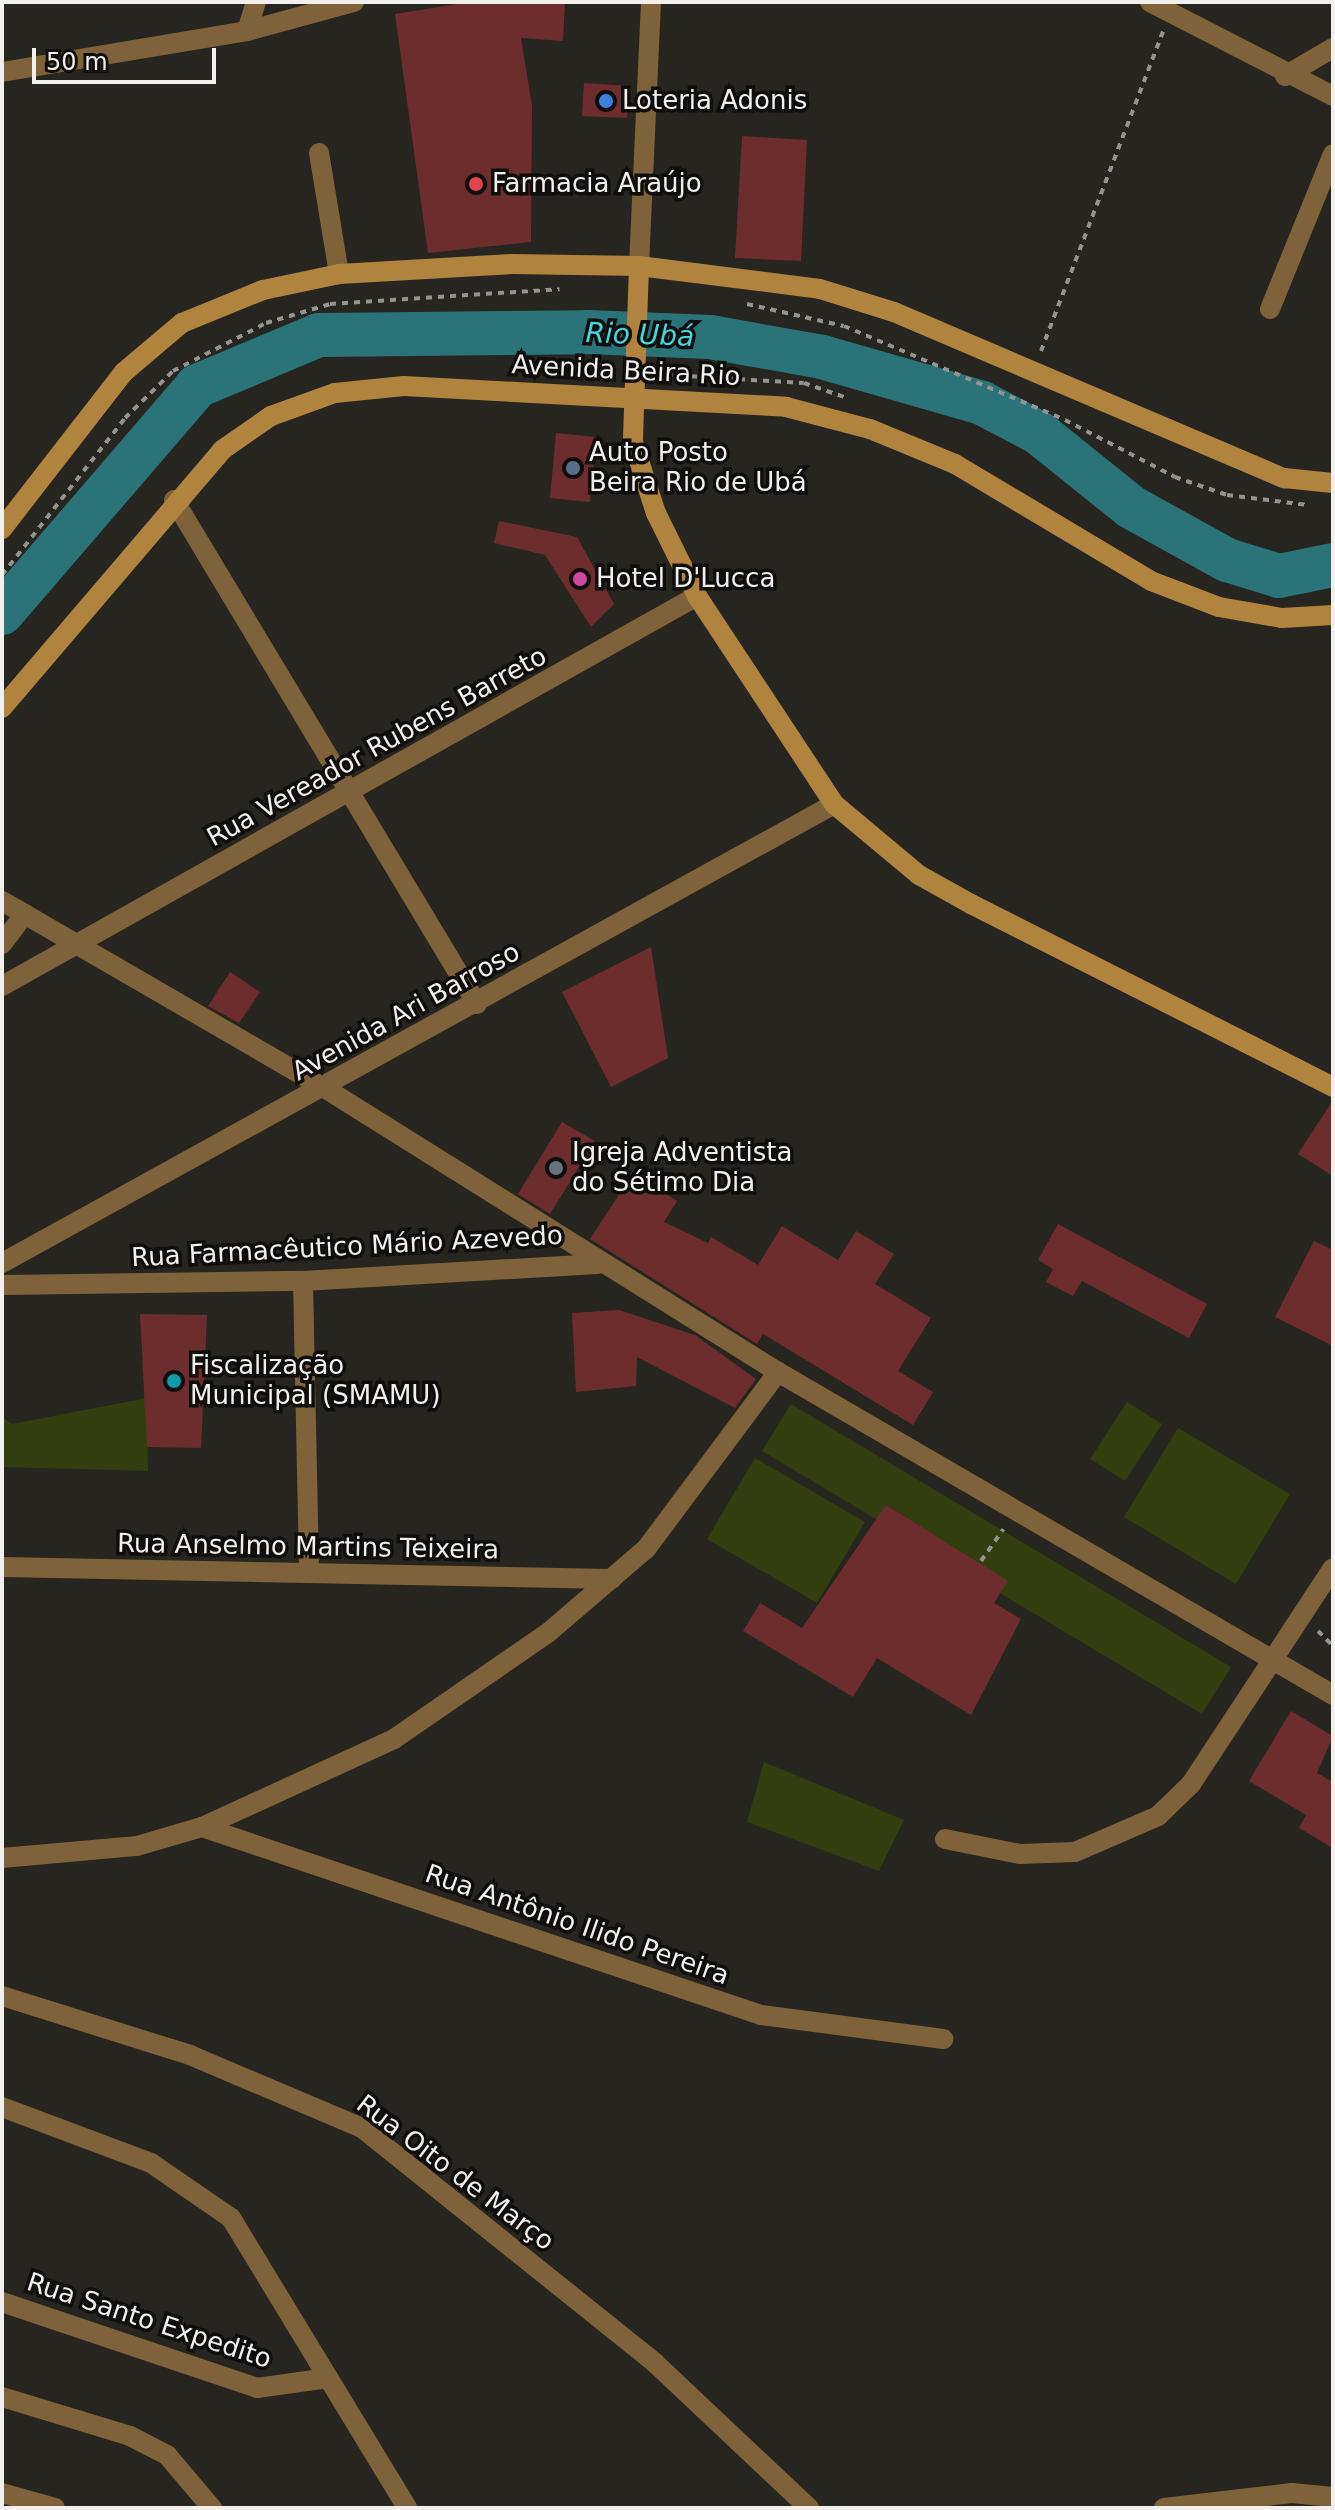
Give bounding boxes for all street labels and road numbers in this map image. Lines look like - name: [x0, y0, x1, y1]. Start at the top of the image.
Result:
- street label: Avenida Beira Rio: [511, 349, 741, 393]
- street label: Rua Vereador Rubens Barreto: [202, 640, 552, 854]
- street label: Avenida Ari Barroso: [287, 936, 525, 1088]
- street label: Rua Farmacêutico Mário Azevedo: [131, 1220, 563, 1274]
- street label: Rua Anselmo Martins Teixeira: [117, 1528, 499, 1566]
- street label: Rua Antônio Ilido Pereira: [421, 1858, 733, 1992]
- street label: Rua Oito de Março: [350, 2089, 560, 2257]
- street label: Rua Santo Expedito: [23, 2267, 275, 2375]

